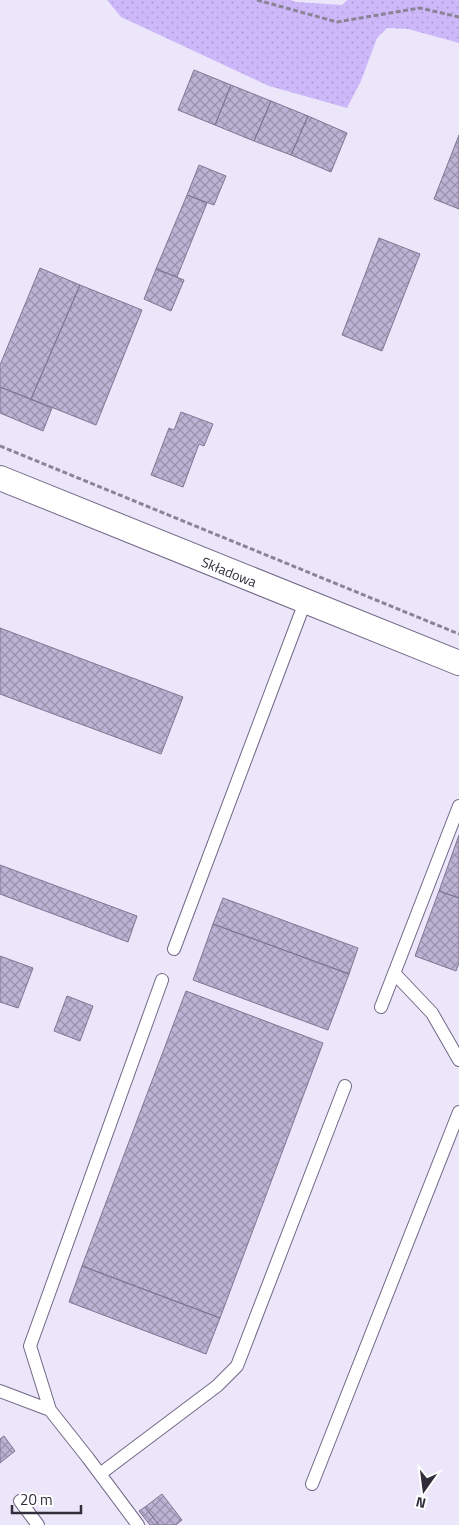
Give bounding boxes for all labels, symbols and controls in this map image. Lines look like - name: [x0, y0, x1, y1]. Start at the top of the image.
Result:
- street label: Składowa: [198, 551, 260, 592]
- north arrow: [399, 1465, 449, 1515]
- scale bar: [12, 1482, 81, 1514]
- text: 20 m: [20, 1488, 53, 1511]
- text: N: [413, 1492, 428, 1514]

